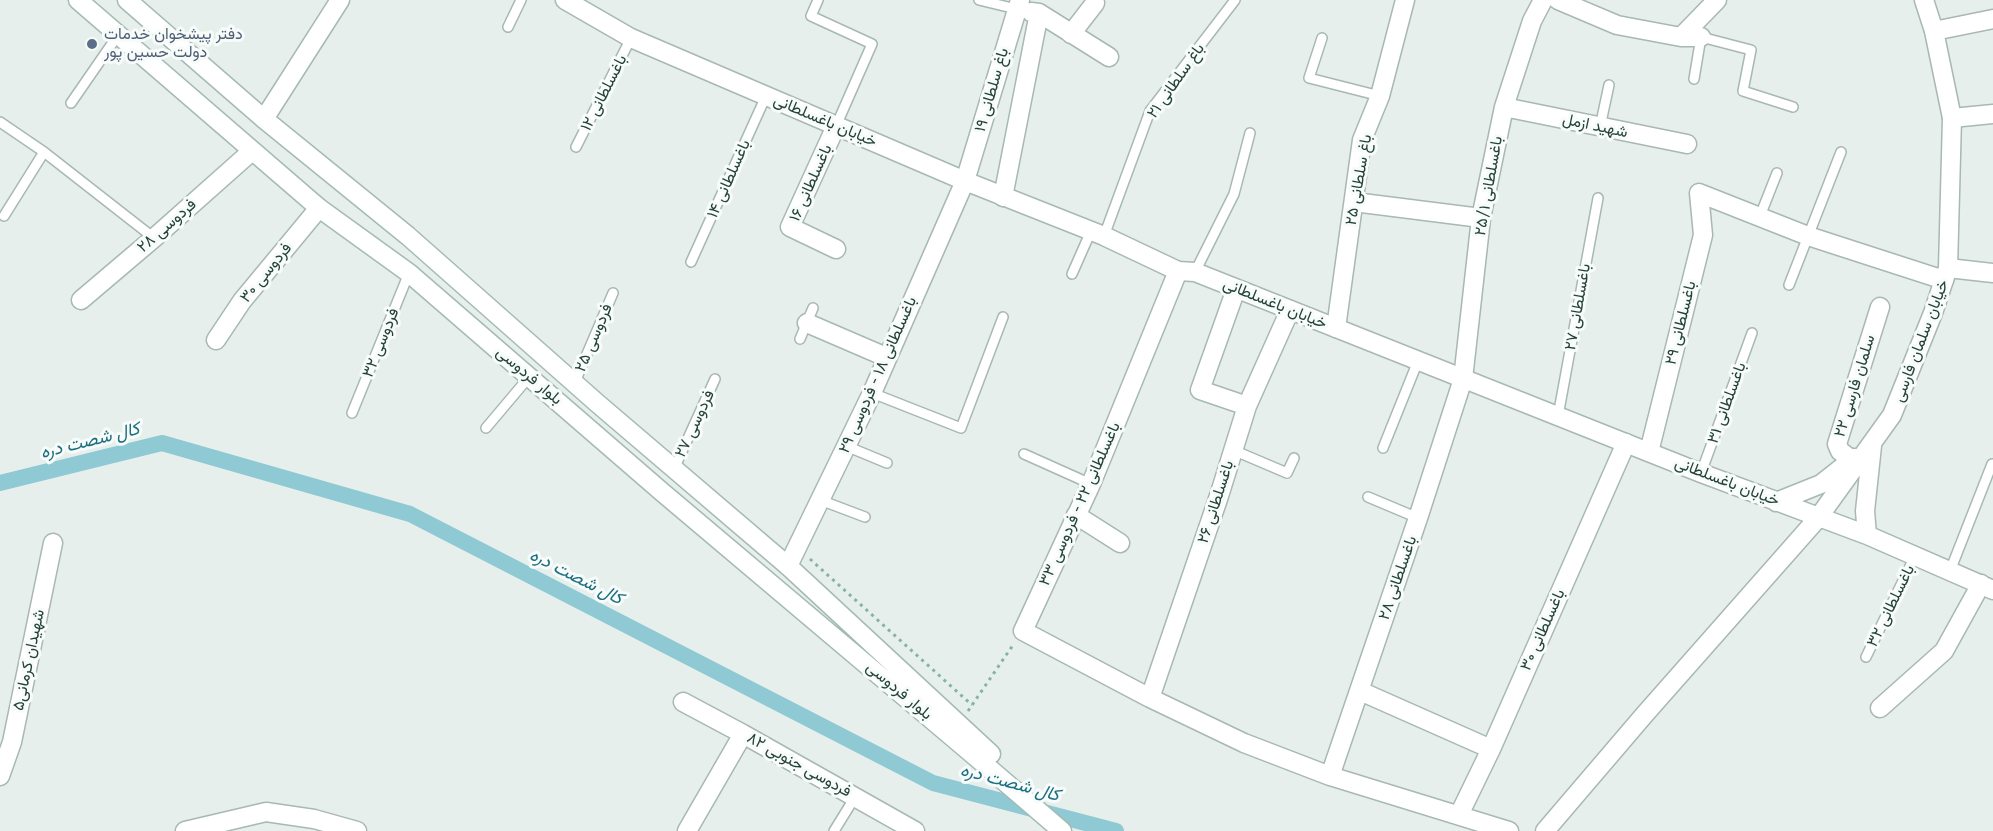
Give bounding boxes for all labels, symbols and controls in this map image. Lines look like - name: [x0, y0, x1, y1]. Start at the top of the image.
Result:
- place label: دفتر پیشخوان خدمات دولت حسین پور: [104, 25, 243, 63]
- marker: دفتر پیشخوان خدمات دولت حسین پور: [85, 37, 99, 51]
- street label: باغ سلطانی ۲۱: [1143, 40, 1209, 122]
- street label: باغ سلطانی ۱۹: [971, 46, 1013, 134]
- street label: باغسلطانی ۱۲: [577, 52, 631, 134]
- street label: خیابان باغسلطانی: [770, 91, 880, 151]
- street label: شهید ازمل: [1561, 110, 1629, 142]
- street label: باغ سلطانی ۲۵: [1342, 133, 1376, 227]
- street label: باغسلطانی ۲۵/۱: [1471, 135, 1507, 237]
- street label: باغسلطانی ۱۴: [703, 137, 755, 221]
- street label: باغسلطانی ۱۶: [785, 141, 837, 225]
- street label: فردوسی ۲۸: [134, 195, 200, 257]
- street label: فردوسی ۳۰: [236, 239, 296, 307]
- street label: باغسلطانی ۲۷: [1561, 262, 1595, 352]
- street label: خیابان باغسلطانی: [1220, 274, 1330, 334]
- street label: خیابان سلمان فارسی: [1889, 277, 1953, 405]
- street label: باغسلطانی ۲۹: [1661, 279, 1701, 367]
- street label: باغسلطانی ۱۸ - فردوسی ۲۹: [835, 294, 921, 456]
- street label: فردوسی ۲۵: [571, 301, 617, 375]
- street label: فردوسی ۳۲: [358, 305, 404, 381]
- street label: سلمان فارسی ۲۲: [1830, 333, 1880, 439]
- street label: بلوار فردوسی: [492, 343, 566, 409]
- street label: باغسلطانی ۳۱: [1703, 360, 1751, 446]
- street label: فردوسی ۲۷: [671, 387, 719, 461]
- water label: کال شصت دره: [38, 418, 142, 464]
- street label: باغسلطانی ۲۲ - فردوسی ۳۳: [1035, 419, 1125, 589]
- street label: خیابان باغسلطانی: [1672, 453, 1782, 511]
- street label: باغسلطانی ۲۶: [1194, 458, 1238, 546]
- street label: باغسلطانی ۲۸: [1375, 533, 1421, 623]
- water label: کال شصت دره: [526, 544, 626, 610]
- street label: باغسلطانی ۳۲: [1863, 562, 1919, 650]
- street label: باغسلطانی ۳۰: [1516, 586, 1570, 674]
- street label: شهیدان کرمانی۵: [9, 608, 49, 712]
- street label: بلوار فردوسی: [862, 658, 936, 724]
- street label: فردوسی جنوبی ۸۲: [744, 728, 854, 802]
- water label: کال شصت دره: [958, 759, 1062, 807]

